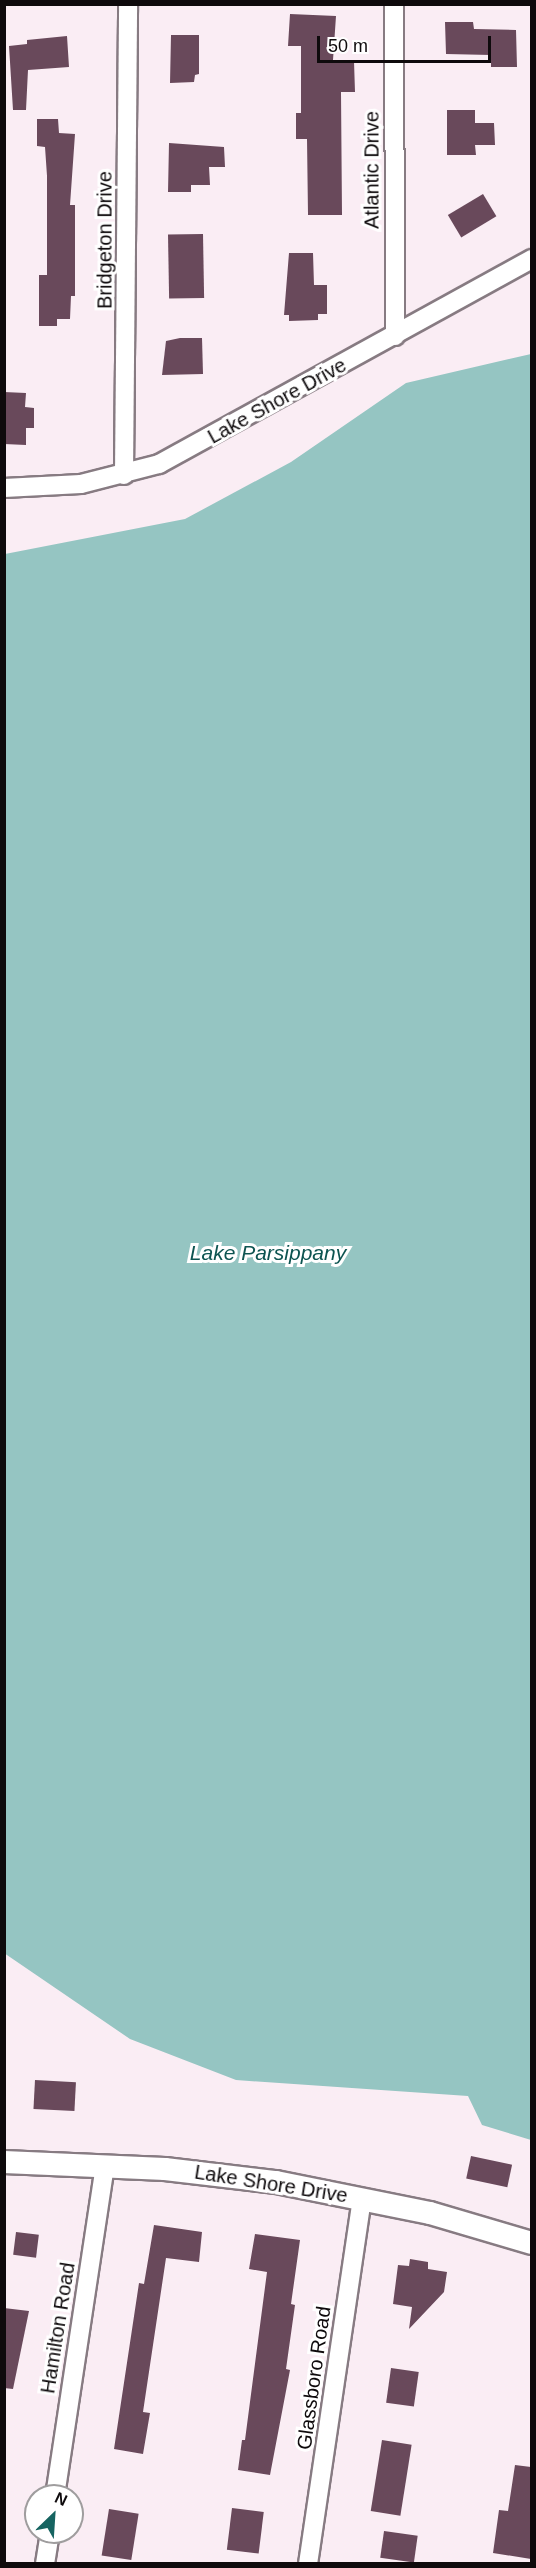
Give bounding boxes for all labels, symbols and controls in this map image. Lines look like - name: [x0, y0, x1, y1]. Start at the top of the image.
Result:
- scale bar: [320, 24, 494, 62]
- text: 50 m: [328, 36, 368, 56]
- street label: Atlantic Drive: [360, 111, 384, 229]
- street label: Bridgeton Drive: [93, 171, 117, 309]
- street label: Lake Shore Drive: [204, 353, 350, 449]
- water label: Lake Parsippany: [190, 1240, 346, 1266]
- street label: Lake Shore Drive: [193, 2160, 349, 2208]
- street label: Hamilton Road: [36, 2261, 80, 2395]
- street label: Glassboro Road: [292, 2305, 336, 2451]
- north arrow: [24, 2484, 84, 2544]
- text: N: [52, 2489, 70, 2509]

